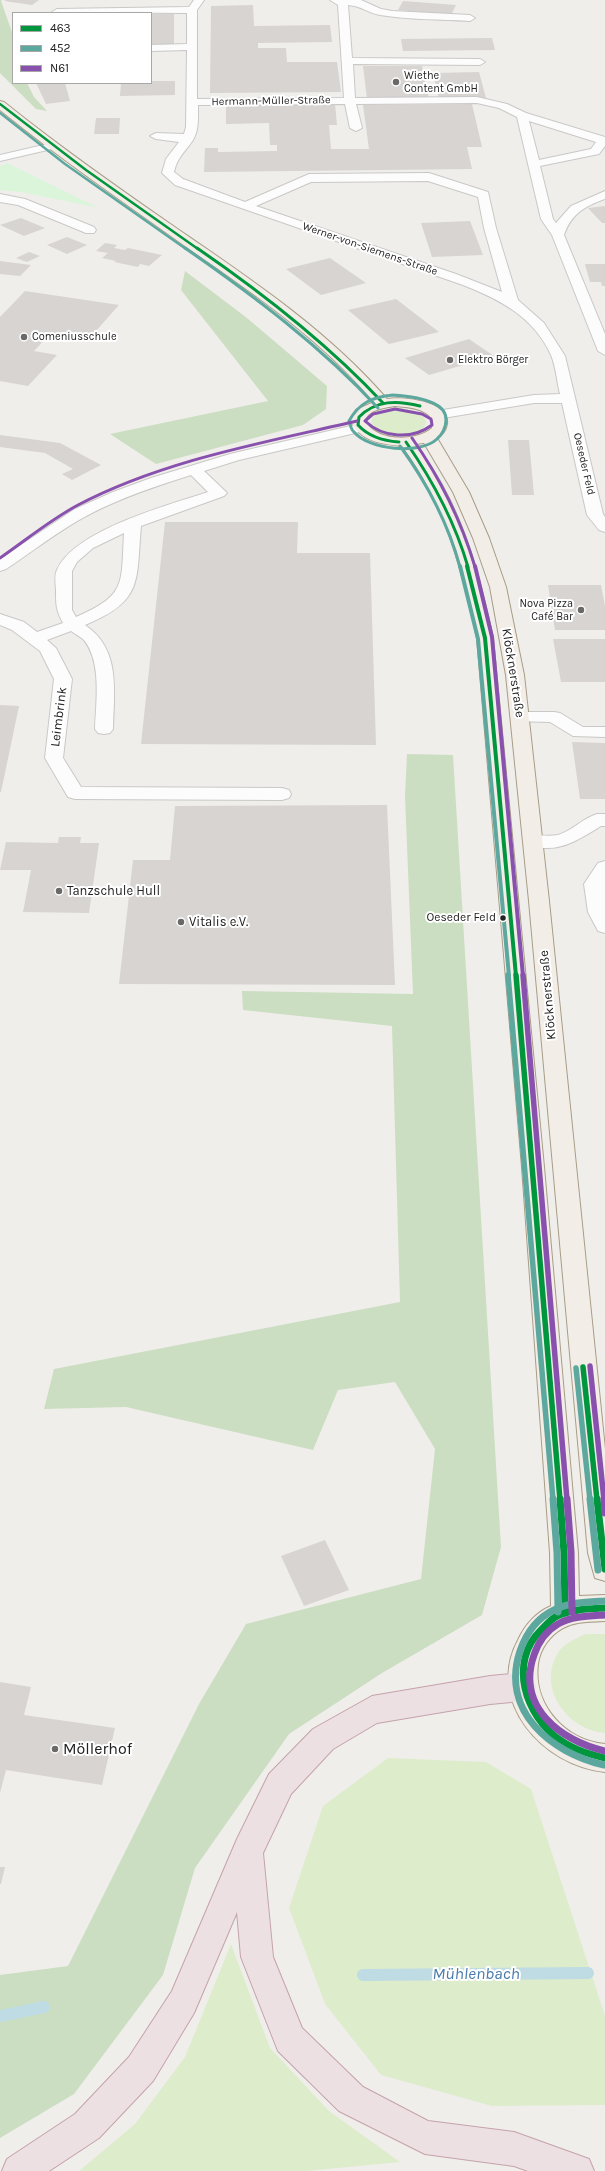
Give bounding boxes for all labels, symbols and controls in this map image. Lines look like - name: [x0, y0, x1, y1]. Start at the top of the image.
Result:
- legend: [12, 12, 152, 84]
- text: 463: [50, 21, 71, 35]
- text: 452: [50, 41, 70, 55]
- text: N61: [50, 61, 69, 75]
- place label: Wiethe Content GmbH: [404, 69, 478, 95]
- marker: Wiethe Content GmbH: [391, 77, 401, 87]
- street label: Hermann-Müller-Straße: [211, 93, 331, 109]
- street label: Werner-von-Siemens-Straße: [301, 220, 439, 278]
- place label: Comeniusschule: [32, 330, 117, 344]
- marker: Comeniusschule: [19, 332, 29, 342]
- place label: Elektro Börger: [458, 353, 528, 367]
- marker: Elektro Börger: [445, 355, 455, 365]
- street label: Oeseder Feld: [570, 432, 598, 496]
- place label: Nova Pizza Café Bar: [519, 597, 573, 623]
- marker: Nova Pizza Café Bar: [576, 605, 586, 615]
- street label: Klöcknerstraße: [498, 627, 528, 719]
- street label: Leimbrink: [48, 686, 70, 748]
- place label: Tanzschule Hull: [67, 883, 160, 899]
- marker: Tanzschule Hull: [54, 886, 64, 896]
- place label: Oeseder Feld: [427, 911, 496, 925]
- marker: Oeseder Feld: [498, 913, 508, 923]
- place label: Vitalis e.V.: [189, 914, 248, 930]
- marker: Vitalis e.V.: [176, 917, 186, 927]
- street label: Klöcknerstraße: [536, 949, 560, 1041]
- place label: Möllerhof: [63, 1739, 132, 1759]
- marker: Möllerhof: [50, 1744, 60, 1754]
- water label: Mühlenbach: [432, 1964, 520, 1984]

